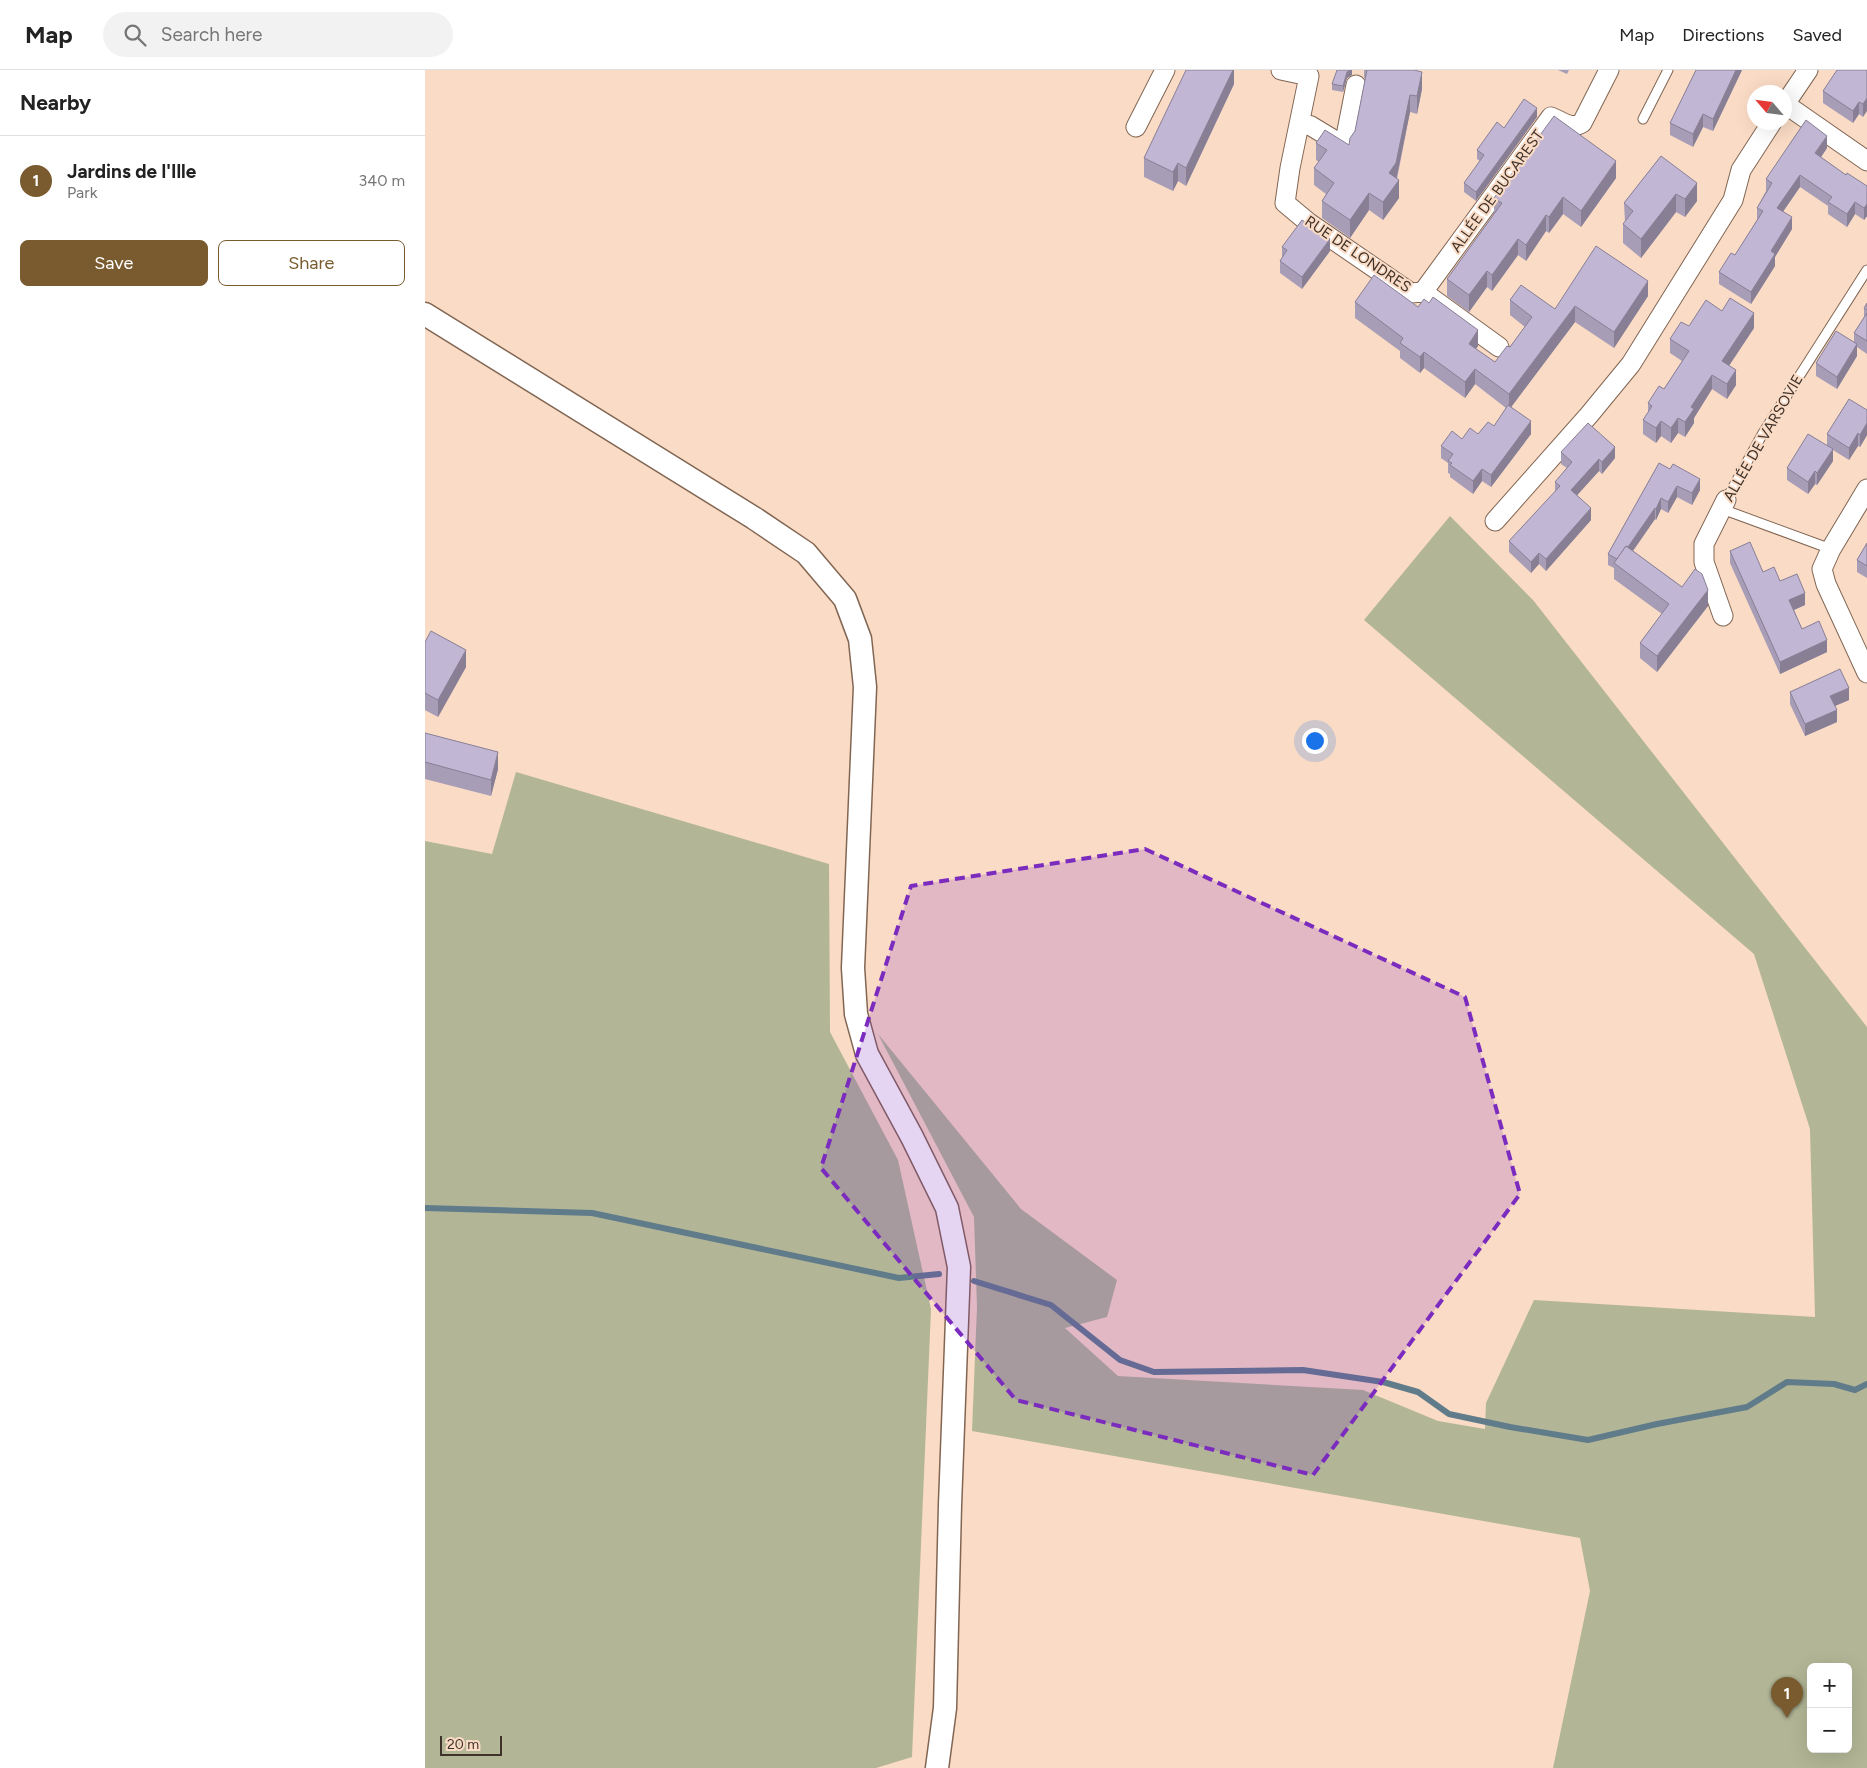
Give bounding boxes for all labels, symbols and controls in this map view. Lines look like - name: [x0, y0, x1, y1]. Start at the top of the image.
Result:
- search box: [103, 12, 453, 57]
- text: Map: [25, 20, 73, 49]
- icon: search: [121, 21, 149, 49]
- text: Search here: [161, 23, 262, 46]
- text: Map: [1619, 24, 1654, 46]
- text: Directions: [1682, 24, 1764, 46]
- text: Saved: [1792, 24, 1842, 46]
- north arrow: [1747, 85, 1792, 130]
- text: Nearby: [20, 90, 91, 115]
- street label: ALLÉE DE BUCAREST: [1447, 126, 1548, 256]
- text: Jardins de l'Ille: [67, 160, 196, 183]
- text: 1: [33, 171, 39, 190]
- text: 340 m: [359, 171, 405, 190]
- text: Park: [67, 183, 97, 202]
- street label: RUE DE LONDRES: [1302, 212, 1414, 296]
- button: Save: [20, 240, 208, 286]
- button: Share: [218, 240, 405, 286]
- street label: ALLÉE DE VARSOVIE: [1719, 371, 1807, 505]
- your location: [1302, 728, 1328, 754]
- map controls: [1807, 1663, 1852, 1753]
- button: +: [1807, 1663, 1852, 1708]
- pin: 1: [1771, 1677, 1803, 1718]
- button: −: [1807, 1708, 1852, 1753]
- scale bar: [440, 1733, 503, 1756]
- text: 20 m: [447, 1736, 479, 1753]

